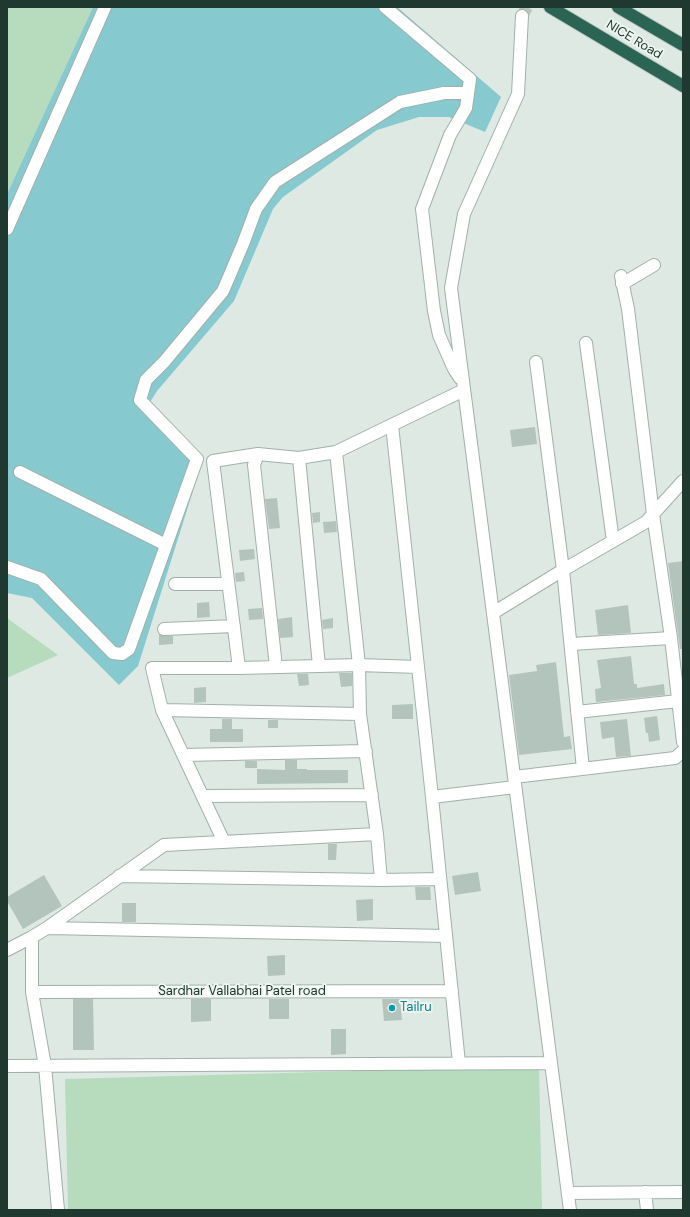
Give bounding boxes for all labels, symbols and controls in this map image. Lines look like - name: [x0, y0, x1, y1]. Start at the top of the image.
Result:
- street label: NICE Road: [603, 17, 665, 63]
- street label: Sardhar Vallabhai Patel road: [158, 984, 326, 1000]
- place label: Tailru: [400, 1000, 432, 1016]
- marker: Tailru: [387, 1003, 397, 1013]

